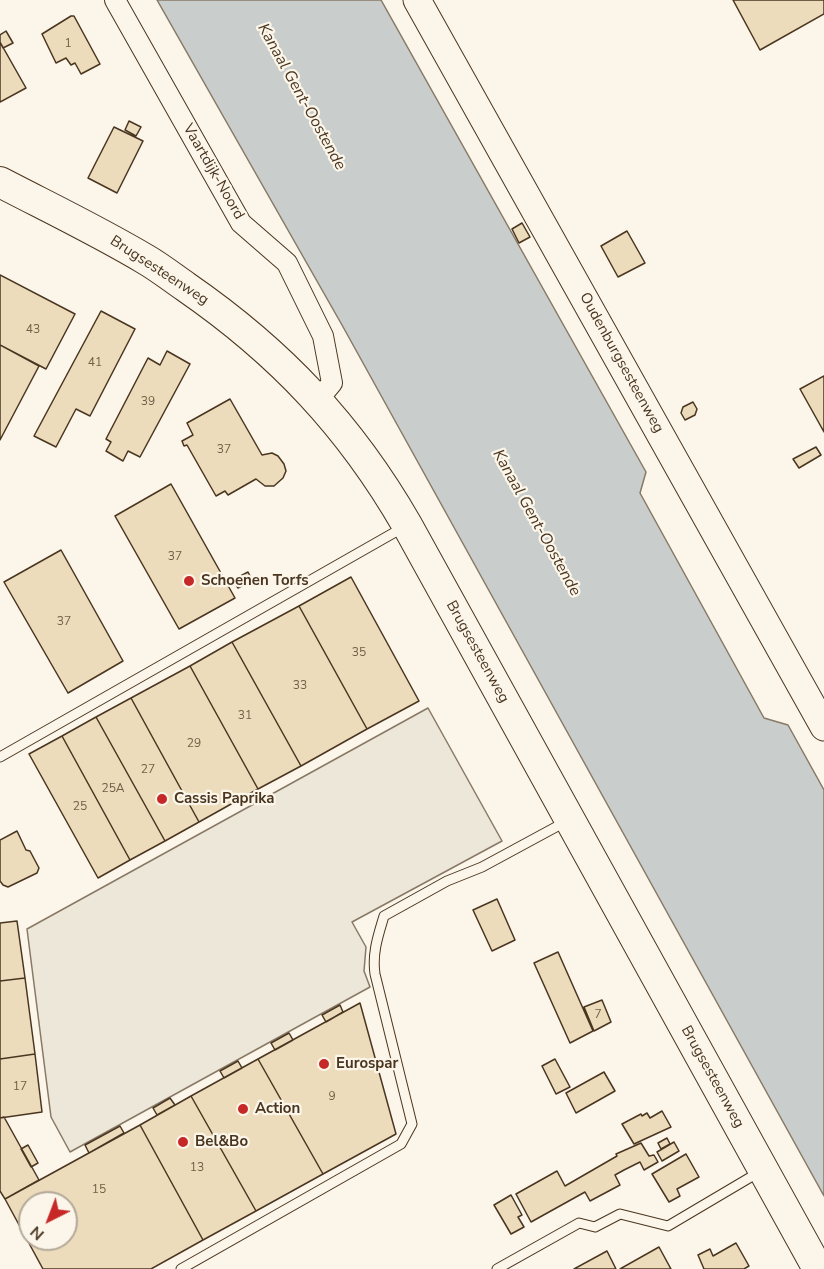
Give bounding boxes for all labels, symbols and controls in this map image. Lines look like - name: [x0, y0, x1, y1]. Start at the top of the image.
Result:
- water label: Kanaal Gent-Oostende: [253, 20, 349, 174]
- house number: 1: [64, 37, 72, 51]
- street label: Vaartdijk-Noord: [178, 121, 248, 223]
- street label: Brugsesteenweg: [106, 232, 212, 310]
- street label: Oudenburgsesteenweg: [575, 290, 667, 436]
- house number: 43: [26, 323, 40, 337]
- house number: 41: [88, 356, 102, 370]
- house number: 39: [141, 395, 155, 409]
- house number: 37: [217, 443, 231, 457]
- water label: Kanaal Gent-Oostende: [488, 446, 584, 600]
- house number: 37: [168, 550, 182, 564]
- place label: Schoenen Torfs: [201, 572, 309, 590]
- marker: Schoenen Torfs: [182, 574, 196, 588]
- street label: Brugsesteenweg: [442, 598, 512, 706]
- house number: 37: [57, 615, 71, 629]
- house number: 35: [352, 646, 366, 660]
- house number: 33: [293, 679, 307, 693]
- house number: 31: [238, 709, 252, 723]
- house number: 29: [187, 737, 201, 751]
- house number: 27: [141, 763, 155, 777]
- house number: 25A: [101, 782, 125, 796]
- place label: Cassis Paprika: [174, 790, 274, 808]
- marker: Cassis Paprika: [155, 792, 169, 806]
- house number: 25: [73, 800, 87, 814]
- house number: 7: [594, 1008, 602, 1022]
- street label: Brugsesteenweg: [677, 1023, 747, 1131]
- place label: Eurospar: [336, 1055, 398, 1073]
- marker: Eurospar: [317, 1057, 331, 1071]
- house number: 17: [13, 1080, 27, 1094]
- house number: 9: [328, 1090, 336, 1104]
- place label: Action: [255, 1100, 300, 1118]
- marker: Action: [236, 1102, 250, 1116]
- place label: Bel&Bo: [195, 1133, 248, 1151]
- marker: Bel&Bo: [176, 1135, 190, 1149]
- house number: 13: [190, 1161, 204, 1175]
- house number: 15: [92, 1183, 106, 1197]
- north arrow: [18, 1191, 78, 1251]
- text: N: [25, 1221, 49, 1245]

